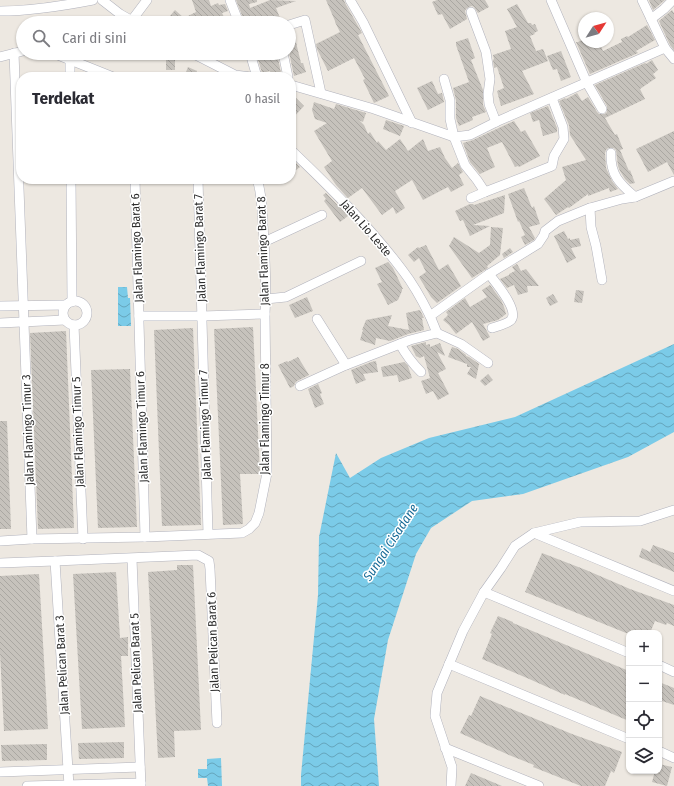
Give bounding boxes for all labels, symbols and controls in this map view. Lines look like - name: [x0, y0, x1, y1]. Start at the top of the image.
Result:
- north arrow: [578, 12, 614, 48]
- search box: [16, 16, 296, 60]
- icon: search: [30, 27, 52, 49]
- text: Cari di sini: [62, 29, 127, 47]
- text: Terdekat: [32, 88, 94, 109]
- text: 0 hasil: [245, 91, 280, 106]
- street label: Jalan Flamingo Barat 6: [128, 193, 146, 303]
- street label: Jalan Flamingo Barat 7: [191, 194, 209, 302]
- street label: Jalan Flamingo Barat 8: [254, 196, 272, 306]
- street label: Jalan Lio Leste: [338, 197, 394, 259]
- street label: Jalan Flamingo Timur 8: [258, 363, 272, 475]
- street label: Jalan Flamingo Timur 7: [196, 369, 214, 480]
- street label: Jalan Flamingo Timur 6: [133, 371, 151, 483]
- street label: Jalan Flamingo Timur 3: [19, 374, 37, 486]
- street label: Jalan Flamingo Timur 5: [69, 376, 87, 488]
- water label: Sungai Cisadane: [360, 501, 421, 584]
- street label: Jalan Pelican Barat 6: [204, 592, 222, 692]
- street label: Jalan Pelican Barat 5: [127, 612, 145, 713]
- street label: Jalan Pelican Barat 3: [52, 615, 72, 715]
- map controls: [626, 630, 662, 774]
- button: +: [626, 630, 662, 666]
- button: −: [626, 666, 662, 702]
- button: locate: [626, 702, 662, 738]
- button: layers: [626, 738, 662, 774]

